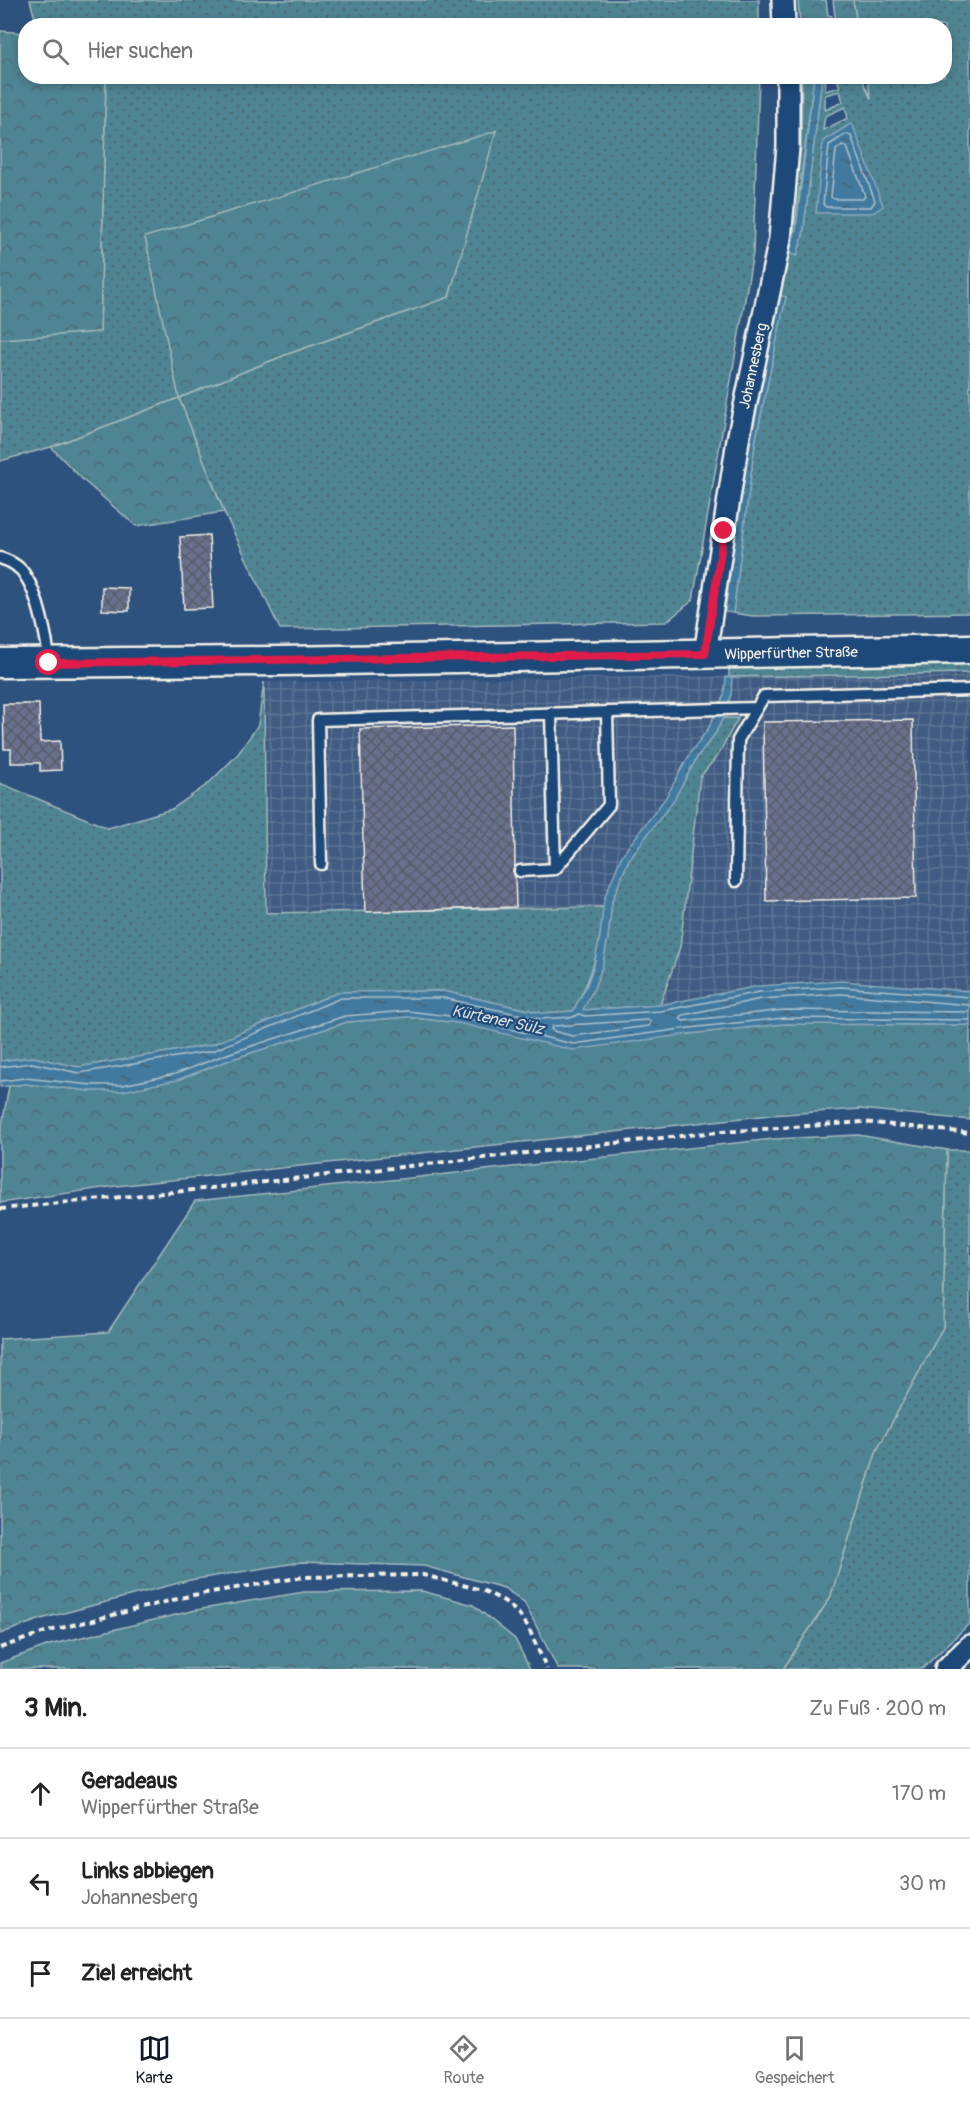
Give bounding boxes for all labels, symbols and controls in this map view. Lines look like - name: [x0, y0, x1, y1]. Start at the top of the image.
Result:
- search box: [18, 18, 952, 84]
- icon: search: [39, 35, 72, 68]
- text: Hier suchen: [87, 37, 193, 65]
- street label: Johannesberg: [735, 321, 772, 411]
- route end: [710, 517, 736, 543]
- street label: Wipperfürther Straße: [724, 643, 858, 664]
- route start: [35, 649, 61, 675]
- water label: Kürtener Sülz: [450, 1000, 548, 1040]
- text: 3 Min.: [24, 1692, 88, 1724]
- text: Zu Fuß · 200 m: [809, 1696, 946, 1721]
- text: Geradeaus: [81, 1767, 177, 1795]
- icon: ahead: [24, 1777, 57, 1810]
- text: 170 m: [892, 1781, 946, 1806]
- text: Wipperfürther Straße: [81, 1795, 259, 1820]
- text: Links abbiegen: [81, 1857, 214, 1885]
- icon: left: [24, 1867, 57, 1900]
- text: 30 m: [899, 1871, 946, 1896]
- text: Johannesberg: [81, 1885, 198, 1910]
- icon: arrive: [24, 1957, 57, 1990]
- text: Ziel erreicht: [81, 1959, 192, 1987]
- tab: Karte: [135, 2032, 173, 2088]
- tab: Route: [444, 2032, 484, 2088]
- tab: Gespeichert: [755, 2032, 834, 2088]

